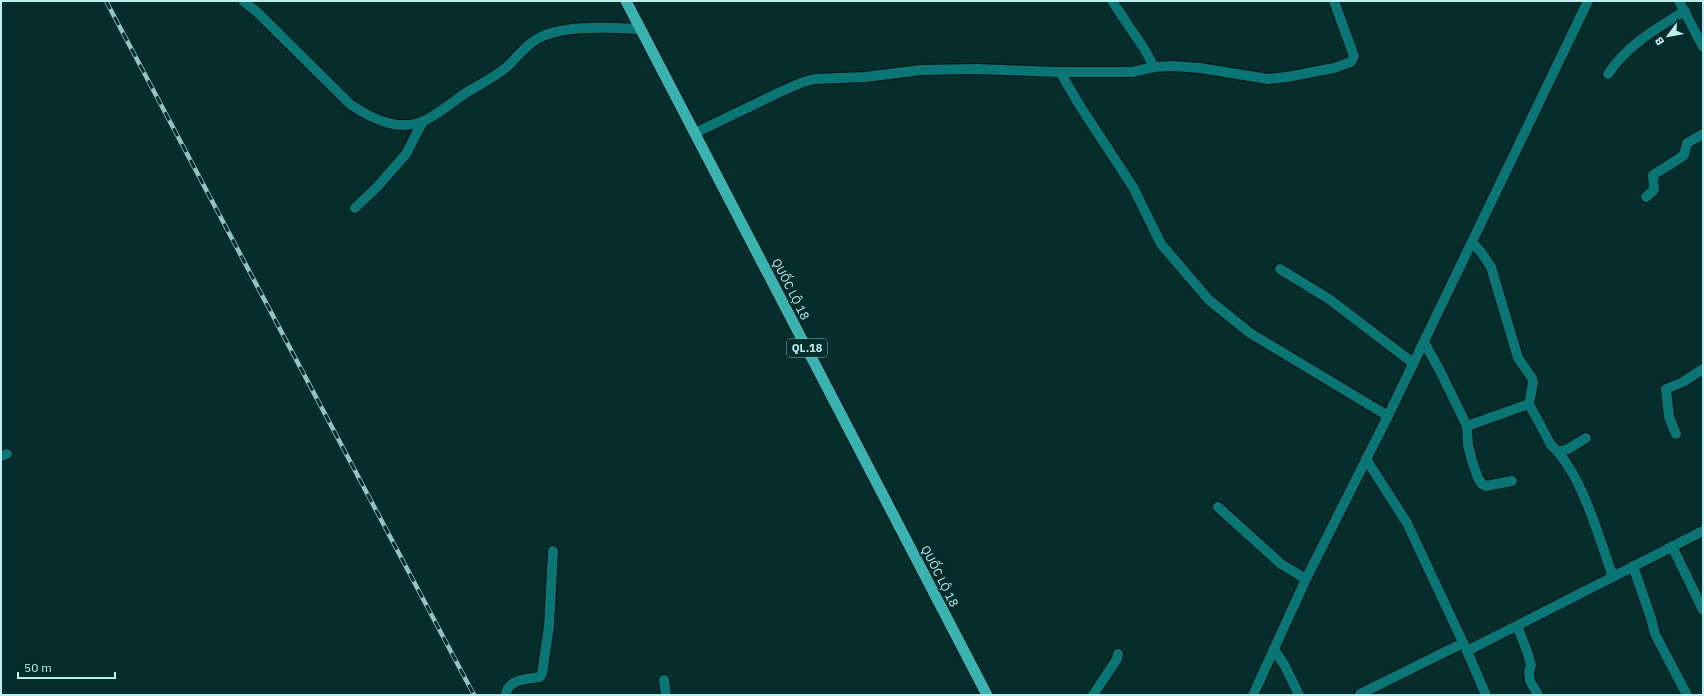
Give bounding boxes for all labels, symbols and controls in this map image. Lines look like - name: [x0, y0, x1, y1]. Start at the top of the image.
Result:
- north arrow: [1648, 16, 1688, 56]
- text: B: [1652, 34, 1667, 48]
- street label: QUỐC LỘ 18: [769, 255, 814, 322]
- road number: QL.18: [787, 339, 827, 357]
- street label: QUỐC LỘ 18: [918, 542, 963, 609]
- scale bar: [18, 654, 115, 680]
- text: 50 m: [24, 660, 52, 675]

